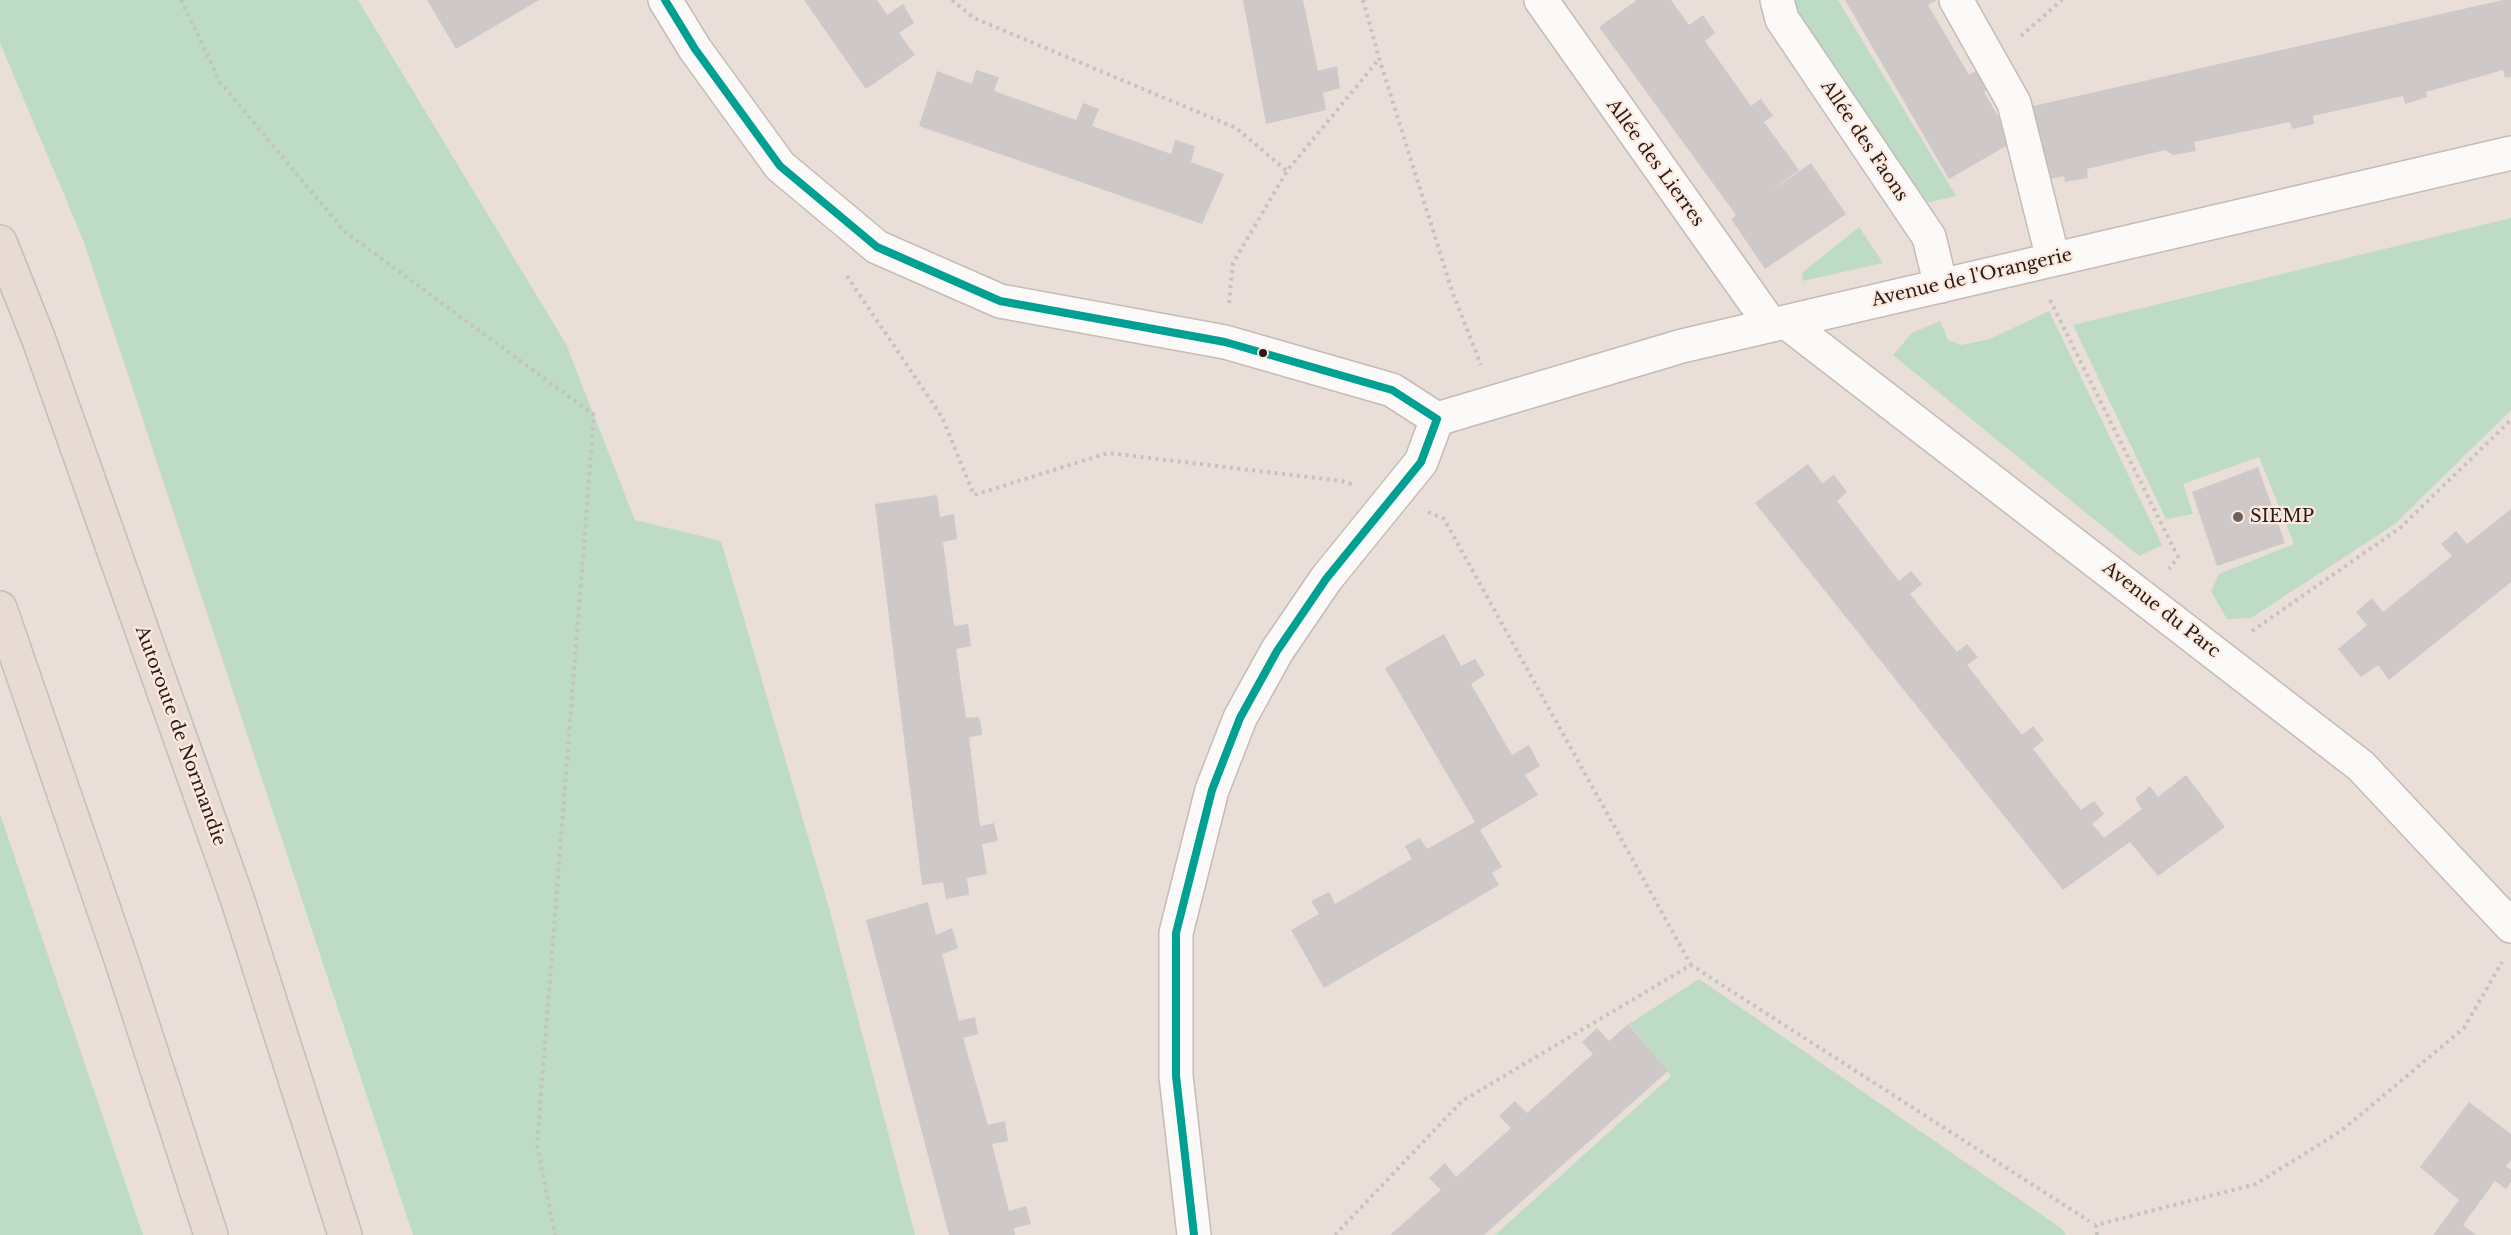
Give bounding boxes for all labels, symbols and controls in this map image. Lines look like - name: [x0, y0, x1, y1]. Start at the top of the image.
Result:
- street label: Allée des Faons: [1816, 77, 1912, 205]
- street label: Allée des Lierres: [1602, 95, 1708, 231]
- street label: Avenue de l'Orangerie: [1870, 244, 2074, 312]
- unlabelled marker: [1257, 347, 1269, 359]
- place label: SIEMP: [2250, 506, 2314, 528]
- marker: SIEMP: [2231, 510, 2245, 524]
- street label: Avenue du Parc: [2098, 557, 2224, 663]
- street label: Autoroute de Normandie: [130, 623, 230, 849]

